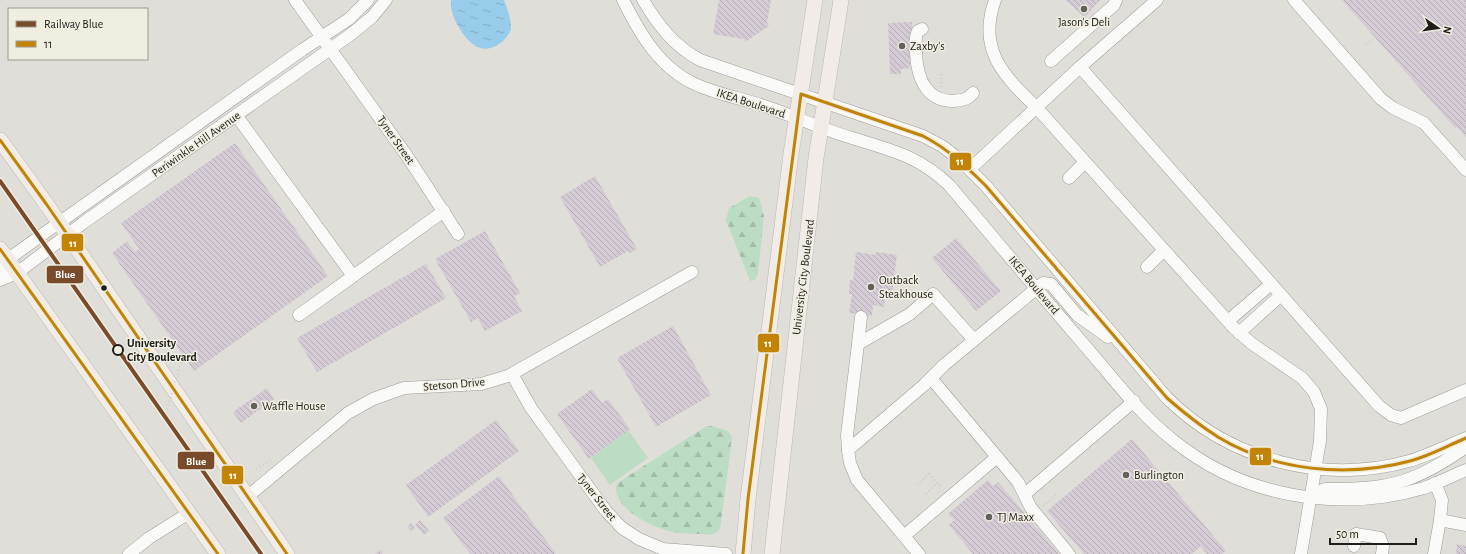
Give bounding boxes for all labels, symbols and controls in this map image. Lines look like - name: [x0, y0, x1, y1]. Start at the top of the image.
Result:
- marker: Jason's Deli: [1079, 4, 1089, 14]
- legend: [8, 8, 148, 60]
- north arrow: [1418, 8, 1458, 48]
- place label: Jason's Deli: [1058, 16, 1110, 28]
- text: Railway Blue: [44, 18, 103, 31]
- text: N: [1441, 25, 1453, 35]
- text: 11: [44, 38, 52, 50]
- place label: Zaxby's: [910, 40, 945, 53]
- marker: Zaxby's: [897, 41, 907, 51]
- street label: IKEA Boulevard: [715, 86, 787, 120]
- street label: Periwinkle Hill Avenue: [149, 109, 243, 179]
- street label: Tyner Street: [374, 114, 417, 167]
- line badge: 11: [949, 152, 972, 171]
- text: 11: [956, 156, 964, 167]
- street label: University City Boulevard: [790, 219, 817, 336]
- line badge: 11: [61, 233, 84, 252]
- text: 11: [69, 238, 77, 249]
- street label: IKEA Boulevard: [1006, 254, 1062, 316]
- line badge: Blue: [46, 265, 84, 284]
- text: Blue: [55, 269, 75, 280]
- place label: Outback Steakhouse: [879, 274, 933, 300]
- marker: Outback Steakhouse: [866, 282, 876, 292]
- unlabelled marker: [99, 283, 109, 293]
- line badge: 11: [757, 333, 780, 353]
- place label: University City Boulevard: [127, 337, 198, 364]
- text: 11: [764, 338, 772, 349]
- marker: University City Boulevard: [112, 344, 124, 356]
- street label: Stetson Drive: [423, 375, 485, 393]
- place label: Waffle House: [262, 400, 325, 412]
- marker: Waffle House: [249, 401, 259, 411]
- line badge: 11: [1249, 447, 1272, 466]
- line badge: Blue: [177, 451, 215, 470]
- text: 11: [1256, 451, 1264, 462]
- text: Blue: [186, 456, 206, 467]
- line badge: 11: [221, 465, 244, 485]
- place label: Burlington: [1134, 469, 1184, 481]
- text: 11: [229, 470, 237, 481]
- marker: Burlington: [1121, 470, 1131, 480]
- street label: Tyner Street: [574, 471, 619, 524]
- place label: TJ Maxx: [997, 511, 1034, 523]
- marker: TJ Maxx: [984, 512, 994, 522]
- scale bar: [1330, 520, 1416, 546]
- text: 50 m: [1336, 528, 1359, 540]

